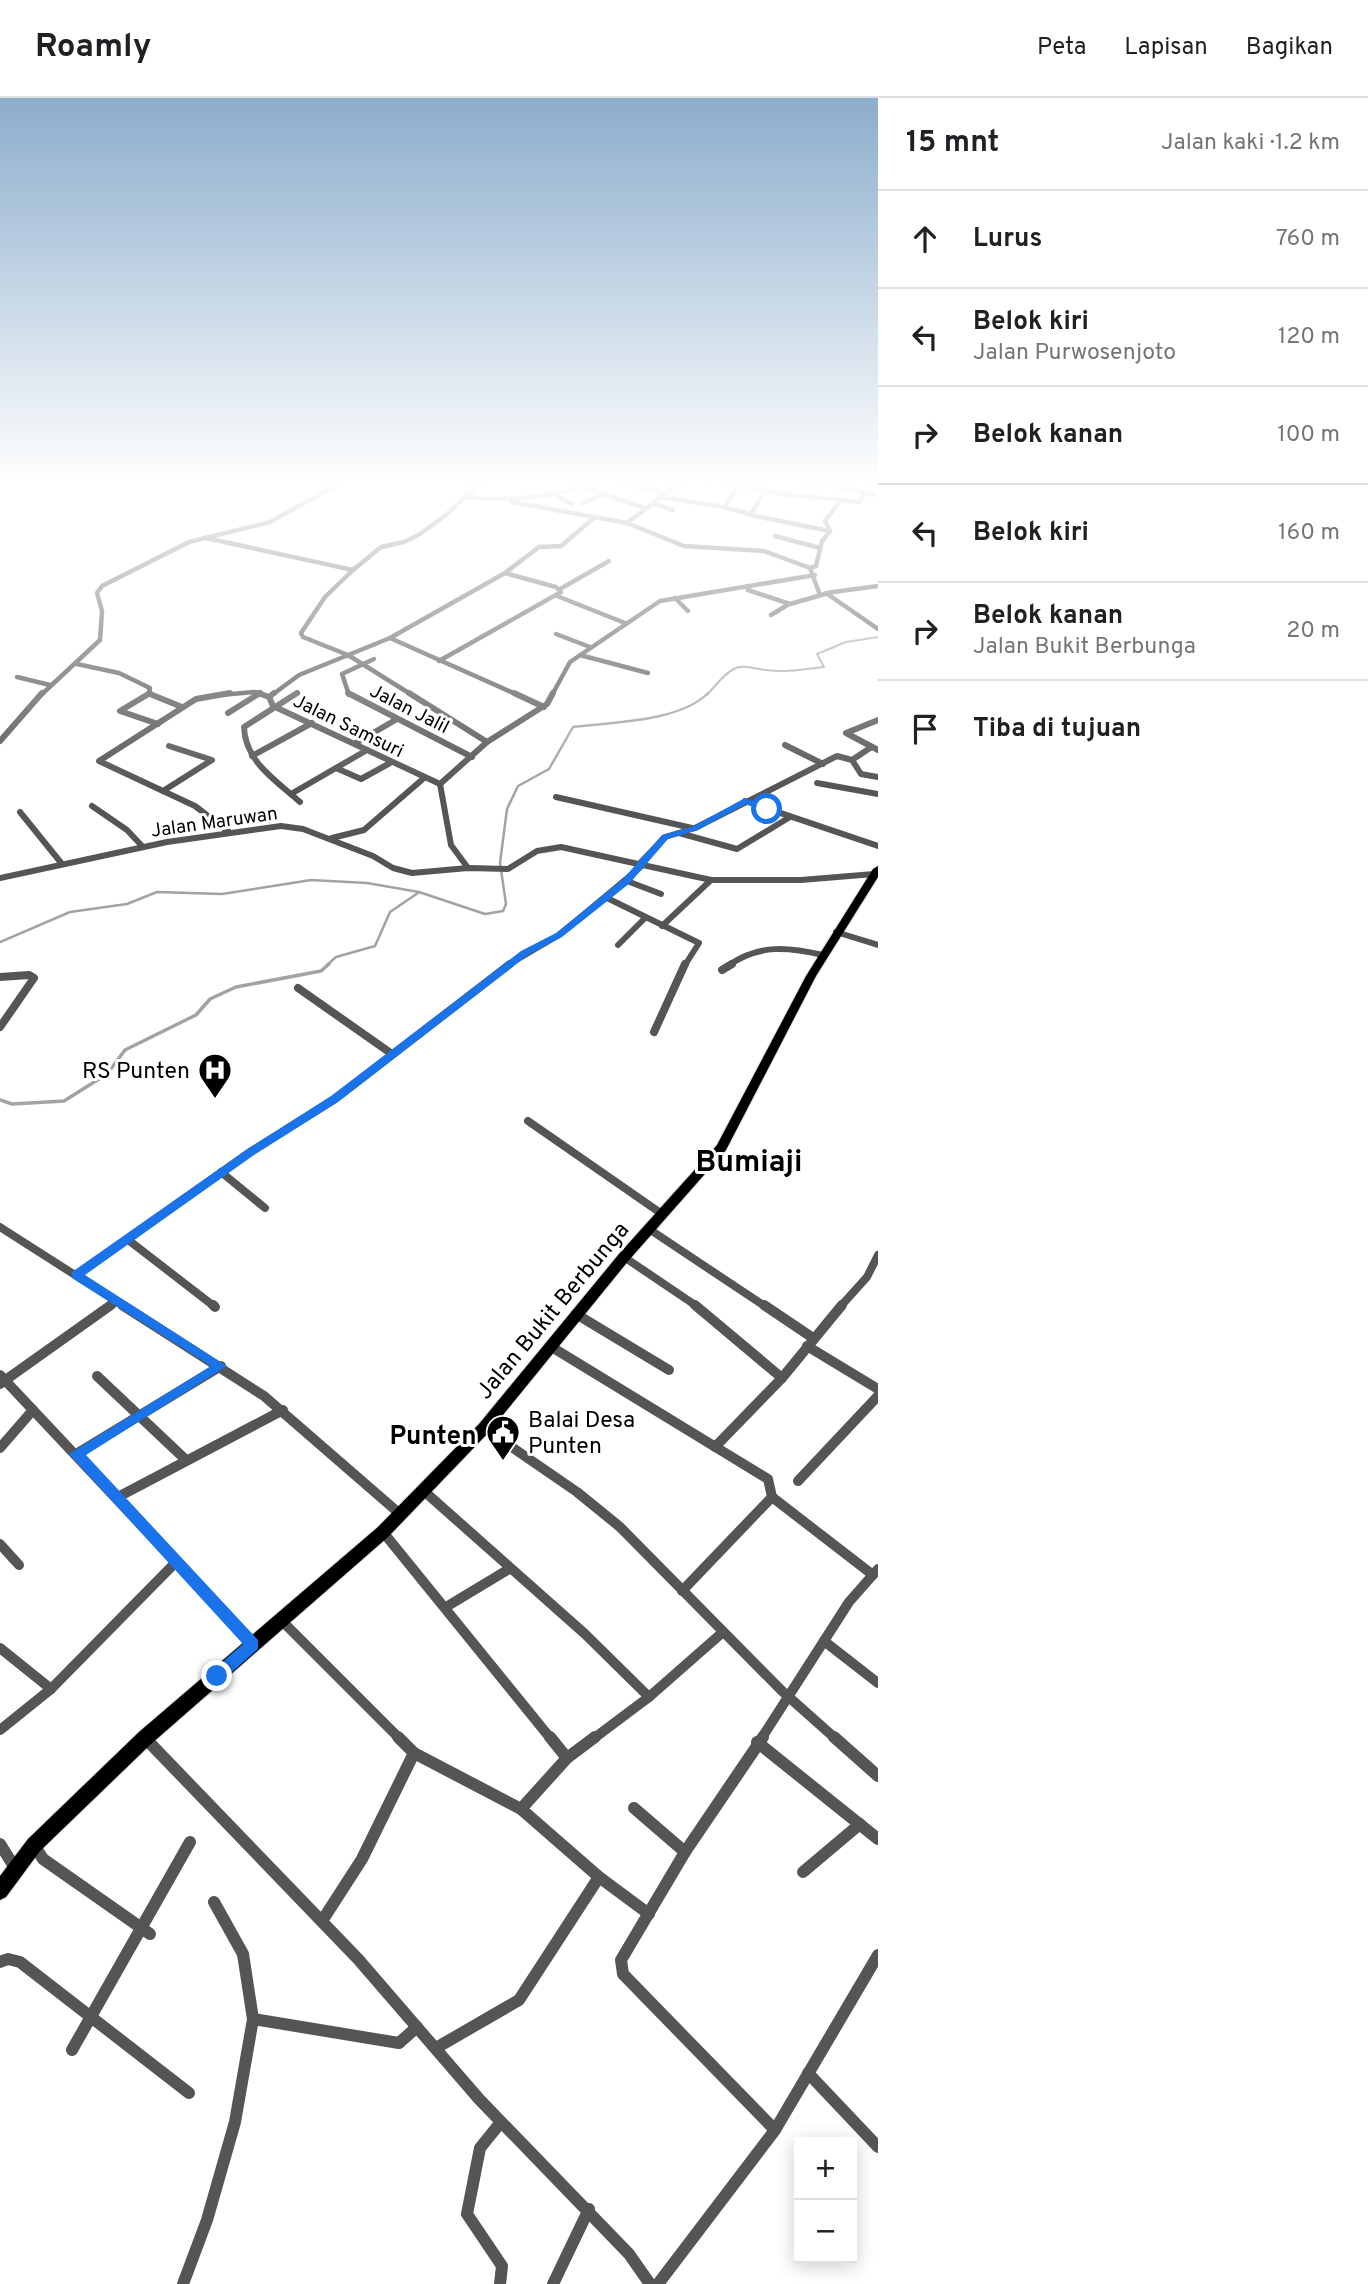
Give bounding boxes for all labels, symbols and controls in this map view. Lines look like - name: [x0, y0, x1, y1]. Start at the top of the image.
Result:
- text: Roamly: [35, 27, 151, 69]
- text: Peta: [1037, 33, 1086, 63]
- text: Lapisan: [1124, 33, 1208, 63]
- text: Bagikan: [1246, 33, 1333, 63]
- text: 15 mnt: [906, 125, 999, 162]
- text: Jalan kaki · 1.2 km: [1161, 129, 1340, 158]
- icon: ahead: [906, 220, 944, 258]
- text: Lurus: [973, 223, 1042, 256]
- text: 760 m: [1276, 225, 1340, 254]
- text: Belok kiri: [973, 306, 1089, 339]
- icon: left: [906, 318, 944, 356]
- text: 120 m: [1278, 323, 1340, 352]
- text: Jalan Purwosenjoto: [973, 339, 1176, 368]
- icon: right: [906, 416, 944, 454]
- text: Belok kanan: [973, 419, 1123, 452]
- text: 100 m: [1277, 421, 1340, 450]
- icon: left: [906, 514, 944, 552]
- text: Belok kiri: [973, 517, 1089, 550]
- text: 160 m: [1278, 519, 1340, 548]
- text: Belok kanan: [973, 600, 1123, 633]
- icon: right: [906, 612, 944, 650]
- text: 20 m: [1286, 617, 1340, 646]
- text: Jalan Bukit Berbunga: [973, 633, 1196, 662]
- street label: Jalan Jalil: [365, 680, 453, 740]
- street label: Jalan Samsuri: [289, 690, 407, 764]
- icon: arrive: [906, 710, 944, 748]
- text: Tiba di tujuan: [973, 713, 1141, 746]
- route start: [751, 793, 782, 824]
- street label: Jalan Maruwan: [149, 802, 279, 844]
- hospital icon: RS Punten: [196, 1051, 234, 1100]
- place label: RS Punten: [82, 1058, 190, 1087]
- district label: Bumiaji: [696, 1145, 802, 1182]
- street label: Jalan Bukit Berbunga: [471, 1217, 637, 1406]
- place label: Balai Desa Punten: [528, 1407, 635, 1462]
- public building icon: Balai Desa Punten: [484, 1413, 522, 1462]
- district label: Punten: [389, 1421, 477, 1454]
- route end: [201, 1660, 232, 1691]
- map controls: [794, 2137, 857, 2263]
- button: +: [794, 2137, 857, 2200]
- button: −: [794, 2200, 857, 2263]

